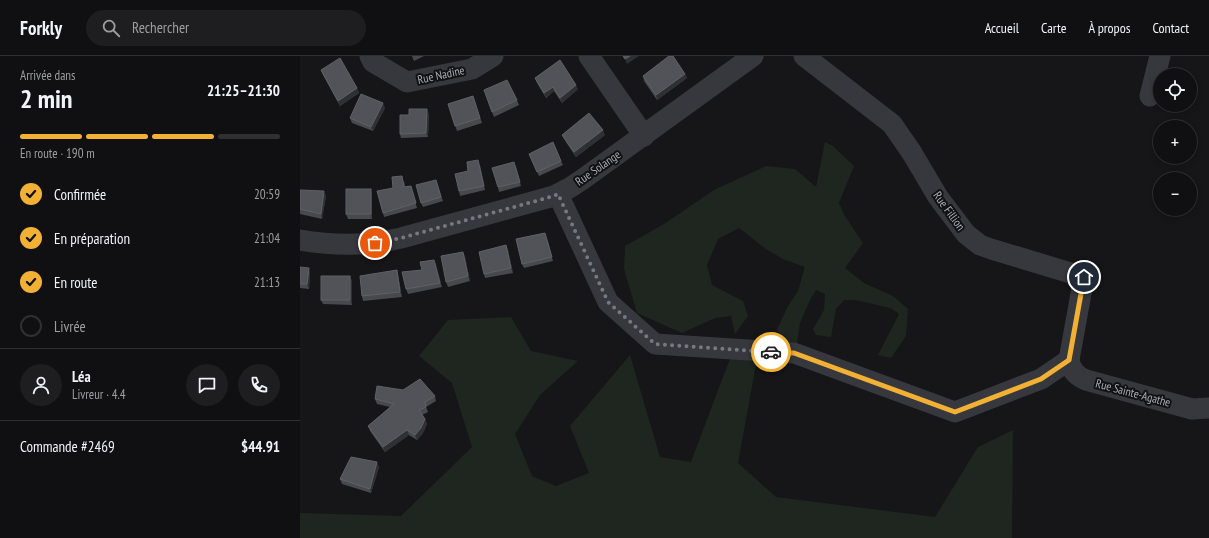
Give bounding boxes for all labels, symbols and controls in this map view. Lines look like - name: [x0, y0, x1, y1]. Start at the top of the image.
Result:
- search box: [86, 10, 366, 46]
- text: Forkly: [20, 16, 62, 40]
- icon: search: [100, 17, 122, 39]
- text: Rechercher: [132, 18, 189, 37]
- text: Accueil: [985, 19, 1019, 37]
- text: Carte: [1041, 19, 1067, 37]
- text: À propos: [1089, 19, 1131, 37]
- text: Contact: [1153, 19, 1189, 37]
- street label: Rue Nadine: [416, 62, 466, 87]
- text: Arrivée dans: [20, 67, 75, 84]
- map controls: [1153, 68, 1197, 216]
- button: locate: [1153, 68, 1197, 112]
- text: 21:25–21:30: [207, 81, 280, 100]
- text: 2 min: [20, 82, 73, 115]
- button: +: [1153, 120, 1197, 164]
- text: En route · 190 m: [20, 145, 95, 162]
- street label: Rue Solange: [572, 147, 623, 189]
- button: −: [1153, 172, 1197, 216]
- icon: check: [20, 183, 42, 205]
- text: Confirmée: [54, 185, 106, 204]
- text: 20:59: [254, 186, 280, 203]
- street label: Rue Fillion: [930, 188, 969, 233]
- pin: [358, 226, 392, 260]
- icon: check: [20, 227, 42, 249]
- text: En préparation: [54, 229, 130, 248]
- text: 21:04: [254, 230, 280, 247]
- icon: bag: [364, 232, 386, 254]
- pin: [1067, 260, 1101, 294]
- icon: home: [1073, 266, 1095, 288]
- icon: check: [20, 271, 42, 293]
- text: En route: [54, 273, 98, 292]
- text: 21:13: [254, 274, 280, 291]
- text: Livrée: [54, 317, 86, 336]
- courier: [751, 332, 791, 372]
- icon: car: [760, 341, 782, 363]
- button: person: [20, 364, 62, 406]
- button: chat: [186, 364, 228, 406]
- button: phone: [238, 364, 280, 406]
- text: Léa: [72, 367, 91, 386]
- street label: Rue Sainte-Agathe: [1094, 375, 1172, 410]
- text: Livreur · 4.4: [72, 386, 126, 403]
- text: Commande #2469: [20, 437, 115, 456]
- text: $44.91: [241, 437, 280, 456]

